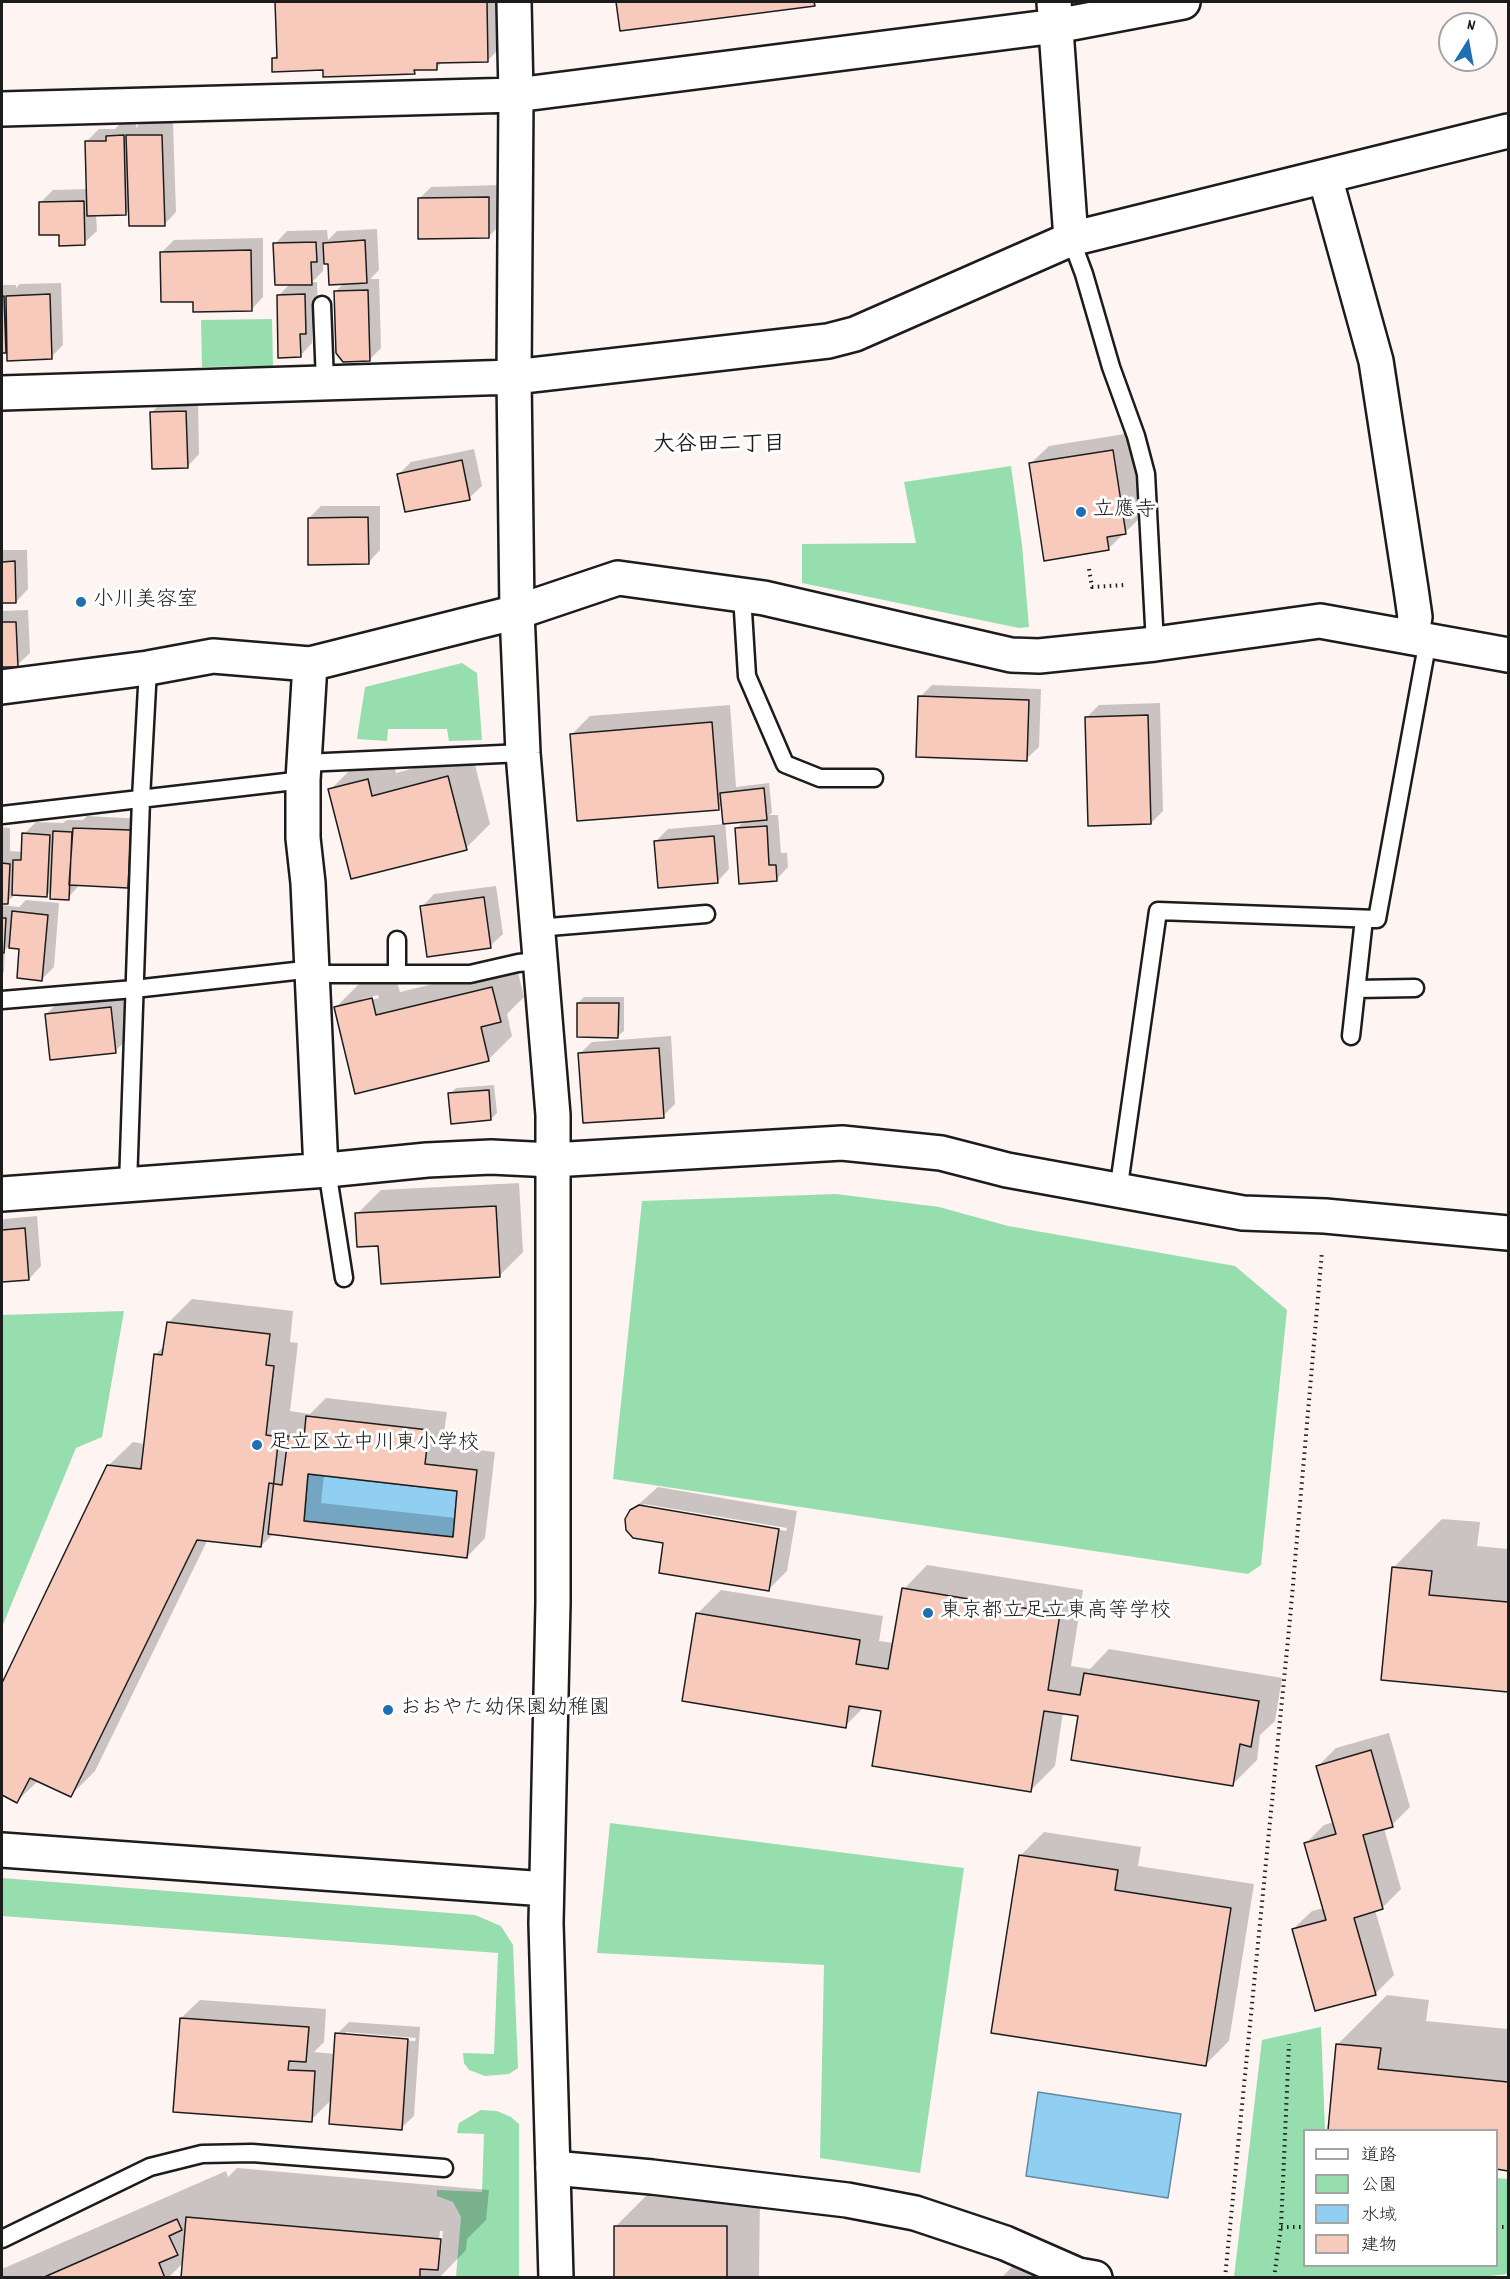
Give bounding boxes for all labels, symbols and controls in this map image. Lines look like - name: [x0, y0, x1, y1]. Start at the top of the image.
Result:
- north arrow: [1438, 12, 1498, 72]
- text: N: [1465, 14, 1477, 38]
- district label: 大谷田二丁目: [653, 434, 785, 460]
- place label: 立應寺: [1093, 499, 1156, 525]
- marker: 立應寺: [1074, 505, 1088, 519]
- place label: 小川美容室: [93, 589, 198, 615]
- marker: 小川美容室: [74, 595, 88, 609]
- place label: 足立区立中川東小学校: [269, 1432, 479, 1458]
- marker: 足立区立中川東小学校: [250, 1438, 264, 1452]
- place label: 東京都立足立東高等学校: [940, 1600, 1171, 1626]
- marker: 東京都立足立東高等学校: [921, 1606, 935, 1620]
- place label: おおやた幼保園幼稚園: [400, 1697, 610, 1723]
- marker: おおやた幼保園幼稚園: [381, 1703, 395, 1717]
- legend: [1303, 2129, 1498, 2267]
- text: 道路: [1361, 2144, 1397, 2169]
- text: 公園: [1361, 2174, 1397, 2199]
- text: 水域: [1361, 2204, 1397, 2229]
- text: 建物: [1361, 2234, 1397, 2259]

